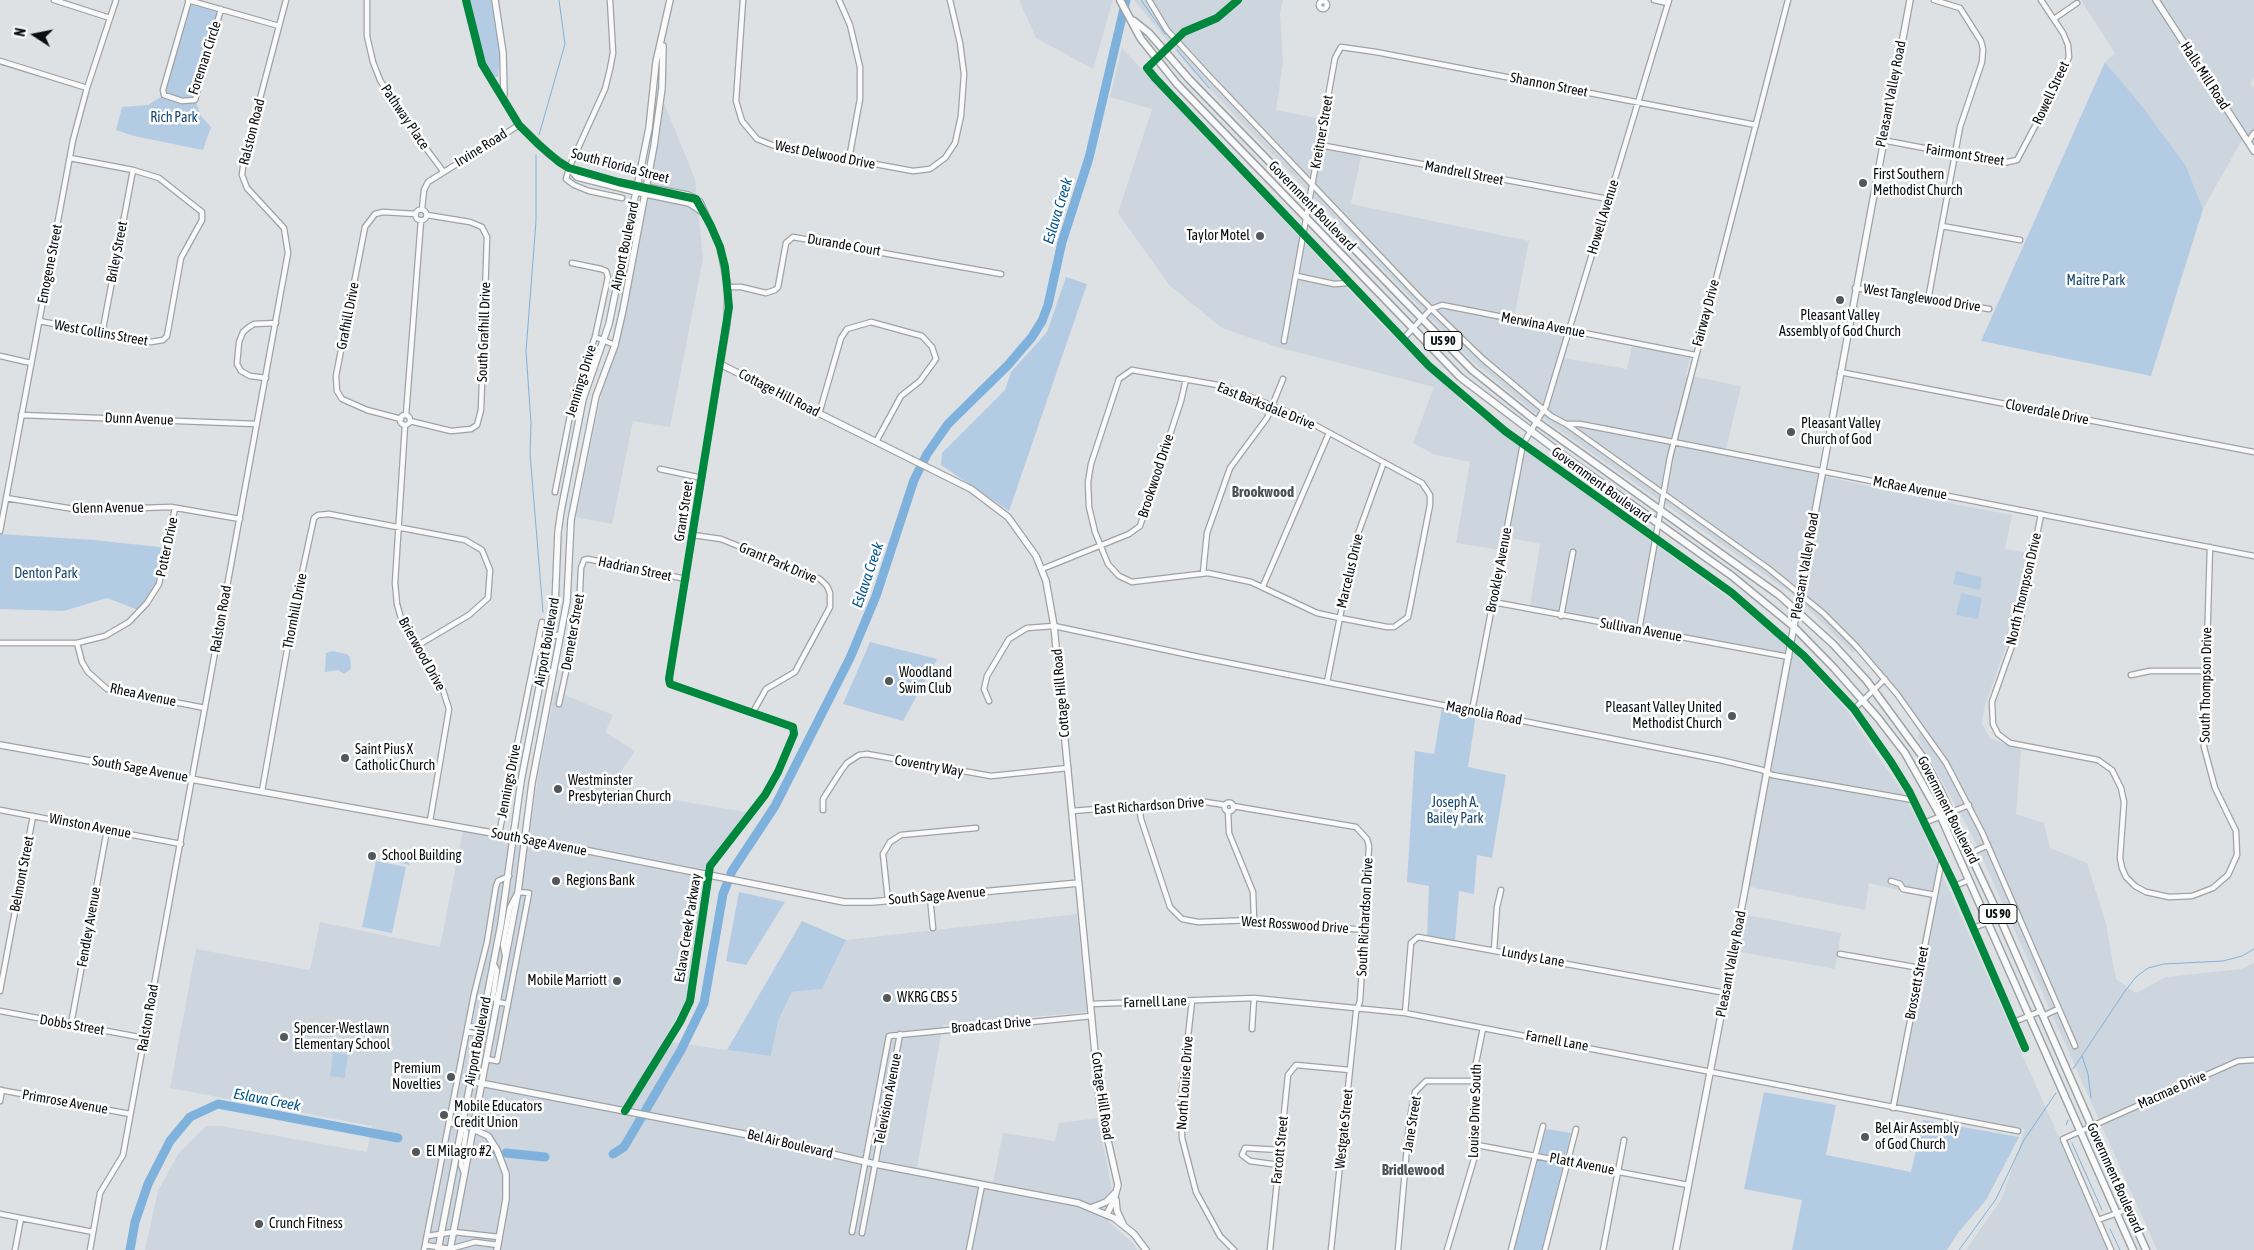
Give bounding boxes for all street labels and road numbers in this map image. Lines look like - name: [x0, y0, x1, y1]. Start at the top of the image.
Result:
- street label: Foreman Circle: [185, 19, 225, 97]
- street label: Pleasant Valley Road: [1872, 39, 1910, 149]
- street label: Halls Mill Road: [2177, 39, 2233, 113]
- street label: Rowell Street: [2029, 59, 2073, 127]
- street label: Shannon Street: [1509, 69, 1589, 101]
- street label: Pathway Place: [377, 81, 433, 153]
- street label: Kreitner Street: [1307, 94, 1337, 170]
- street label: Ralston Road: [236, 97, 268, 167]
- street label: Irvine Road: [452, 125, 510, 171]
- street label: West Delwood Drive: [773, 137, 877, 173]
- street label: Fairmont Street: [1925, 140, 2005, 170]
- street label: South Florida Street: [569, 145, 671, 187]
- street label: Mandrell Street: [1423, 157, 1505, 189]
- street label: Government Boulevard: [1265, 158, 1359, 254]
- street label: Howell Avenue: [1584, 178, 1622, 256]
- street label: Airport Boulevard: [607, 200, 643, 292]
- street label: Briley Street: [103, 220, 131, 284]
- street label: Emogene Street: [34, 223, 66, 305]
- street label: Durande Court: [806, 230, 882, 260]
- street label: Fairway Drive: [1689, 278, 1723, 348]
- street label: West Tanglewood Drive: [1862, 280, 1982, 316]
- street label: Grafhill Drive: [333, 281, 363, 351]
- street label: South Grafhill Drive: [474, 282, 494, 382]
- street label: Merwina Avenue: [1499, 309, 1587, 341]
- street label: West Collins Street: [53, 316, 149, 350]
- road number: US 90: [1424, 332, 1462, 351]
- street label: Jennings Drive: [562, 343, 600, 419]
- street label: Cottage Hill Road: [736, 365, 822, 421]
- street label: East Barksdale Drive: [1215, 379, 1317, 433]
- street label: Cloverdale Drive: [2004, 396, 2090, 428]
- street label: Dunn Avenue: [104, 409, 174, 429]
- street label: Brookwood Drive: [1135, 432, 1177, 520]
- street label: Government Boulevard: [1548, 443, 1654, 527]
- street label: McRae Avenue: [1872, 473, 1948, 503]
- street label: Grant Street: [671, 479, 697, 543]
- street label: Glenn Avenue: [72, 499, 144, 517]
- street label: Pleasant Valley Road: [1787, 511, 1823, 621]
- street label: Potter Drive: [152, 516, 182, 578]
- street label: Brookley Avenue: [1483, 526, 1515, 614]
- street label: North Thompson Drive: [2003, 531, 2045, 647]
- street label: Marcelus Drive: [1333, 532, 1367, 610]
- street label: Grant Park Drive: [737, 539, 819, 587]
- street label: Hadrian Street: [597, 553, 673, 585]
- street label: Thornhill Drive: [279, 572, 311, 650]
- street label: Ralston Road: [207, 584, 235, 654]
- street label: Demeter Street: [558, 592, 588, 672]
- street label: Airport Boulevard: [531, 596, 563, 688]
- street label: Brierwood Drive: [395, 614, 449, 694]
- street label: Sullivan Avenue: [1599, 615, 1683, 645]
- street label: South Thompson Drive: [2197, 627, 2215, 743]
- street label: Cottage Hill Road: [1049, 648, 1073, 738]
- street label: Rhea Avenue: [108, 680, 178, 710]
- street label: Magnolia Road: [1444, 697, 1524, 729]
- street label: Jennings Drive: [494, 743, 524, 819]
- street label: South Sage Avenue: [91, 752, 189, 786]
- street label: Coventry Way: [893, 752, 965, 780]
- street label: Government Boulevard: [1914, 753, 1982, 867]
- street label: East Richardson Drive: [1093, 794, 1205, 818]
- street label: Winston Avenue: [48, 810, 132, 842]
- street label: South Sage Avenue: [490, 824, 588, 860]
- street label: Belmont Street: [6, 835, 38, 913]
- street label: South Richardson Drive: [1354, 857, 1376, 977]
- street label: Eslava Creek Parkway: [671, 872, 705, 984]
- street label: South Sage Avenue: [888, 883, 986, 909]
- street label: Fendley Avenue: [74, 885, 104, 969]
- road number: US 90: [1979, 904, 2017, 924]
- street label: Pleasant Valley Road: [1712, 909, 1750, 1019]
- street label: West Rosswood Drive: [1241, 913, 1349, 937]
- street label: Lundys Lane: [1500, 943, 1566, 971]
- street label: Brossett Street: [1902, 945, 1932, 1021]
- street label: Ralston Road: [134, 983, 162, 1053]
- street label: Farnell Lane: [1123, 992, 1187, 1012]
- street label: Airport Boulevard: [461, 995, 495, 1087]
- street label: Dobbs Street: [38, 1011, 106, 1039]
- street label: Broadcast Drive: [950, 1013, 1032, 1037]
- street label: Farnell Lane: [1524, 1027, 1590, 1055]
- street label: North Louise Drive: [1173, 1036, 1197, 1130]
- street label: Cottage Hill Road: [1087, 1051, 1117, 1141]
- street label: Television Avenue: [871, 1052, 905, 1146]
- street label: Louise Drive South: [1465, 1064, 1485, 1158]
- street label: Macmae Drive: [2135, 1067, 2209, 1113]
- street label: Primrose Avenue: [21, 1086, 109, 1118]
- street label: Westgate Street: [1331, 1088, 1357, 1170]
- street label: Jane Street: [1399, 1095, 1425, 1153]
- street label: Farcott Street: [1268, 1115, 1292, 1185]
- street label: Government Boulevard: [2083, 1120, 2147, 1236]
- street label: Bel Air Boulevard: [746, 1126, 834, 1162]
- street label: Platt Avenue: [1548, 1149, 1616, 1179]

